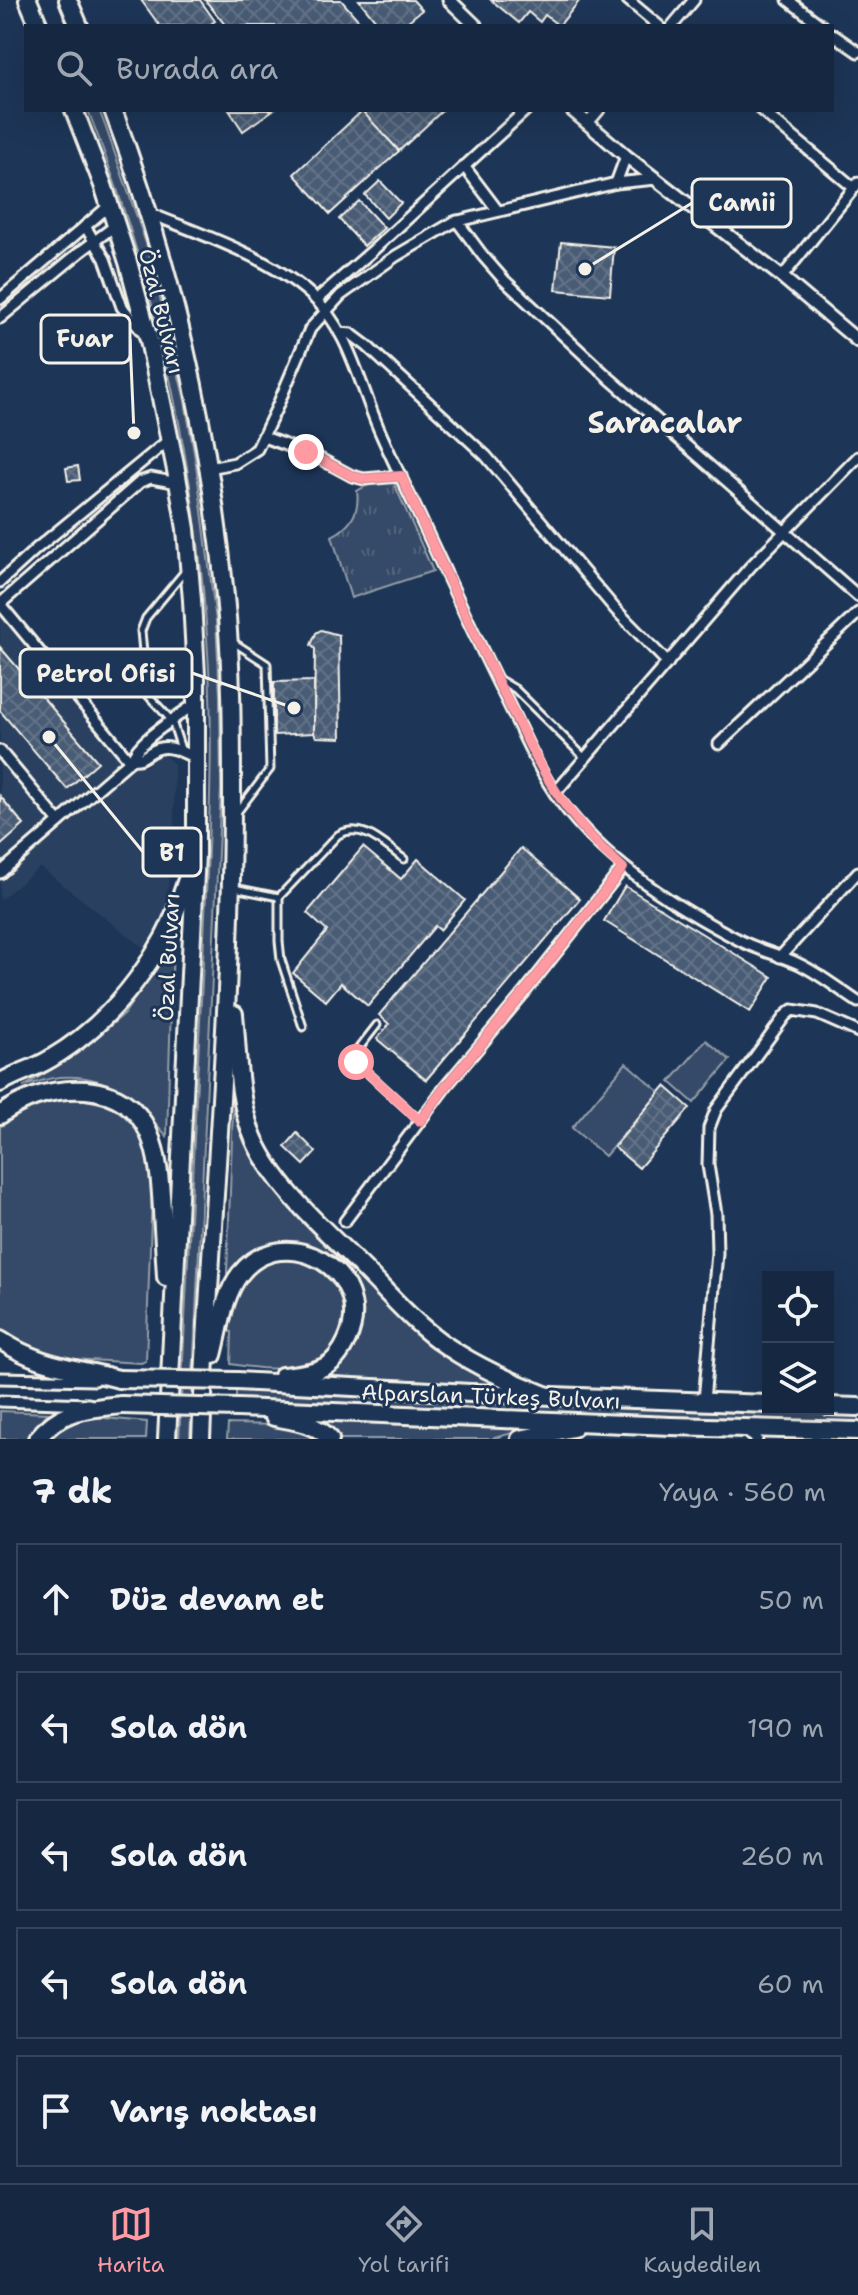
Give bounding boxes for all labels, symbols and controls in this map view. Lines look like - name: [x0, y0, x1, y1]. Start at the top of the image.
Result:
- search box: [24, 24, 834, 112]
- icon: search: [52, 46, 96, 90]
- text: Burada ara: [116, 48, 278, 89]
- callout: Camii: [692, 179, 791, 227]
- text: Camii: [708, 187, 776, 219]
- street label: Özal Bulvarı: [132, 245, 191, 377]
- callout: Fuar: [41, 315, 130, 363]
- text: Fuar: [56, 323, 114, 355]
- district label: Saracalar: [588, 402, 742, 443]
- route end: [288, 434, 324, 470]
- callout: Petrol Ofisi: [20, 649, 192, 697]
- text: Petrol Ofisi: [36, 658, 176, 690]
- callout: B1: [143, 828, 201, 876]
- text: B1: [159, 837, 185, 869]
- street label: Özal Bulvarı: [151, 892, 186, 1022]
- route start: [338, 1044, 374, 1080]
- map controls: [762, 1271, 834, 1415]
- button: locate: [762, 1271, 834, 1343]
- button: layers: [762, 1343, 834, 1415]
- street label: Alparslan Türkeş Bulvarı: [361, 1377, 621, 1416]
- text: 7 dk: [32, 1468, 113, 1514]
- text: Yaya · 560 m: [659, 1474, 826, 1509]
- icon: ahead: [34, 1577, 78, 1621]
- text: Düz devam et: [110, 1579, 324, 1620]
- text: 50 m: [759, 1582, 824, 1617]
- icon: left: [34, 1705, 78, 1749]
- text: Sola dön: [110, 1707, 247, 1748]
- text: 190 m: [747, 1710, 824, 1745]
- icon: left: [34, 1833, 78, 1877]
- text: Sola dön: [110, 1835, 247, 1876]
- text: 260 m: [740, 1838, 824, 1873]
- icon: left: [34, 1961, 78, 2005]
- text: Sola dön: [110, 1963, 247, 2004]
- text: 60 m: [757, 1966, 824, 2001]
- icon: arrive: [34, 2089, 78, 2133]
- text: Varış noktası: [110, 2091, 317, 2132]
- tab: Harita: [97, 2202, 164, 2279]
- tab: Yol tarifi: [358, 2202, 450, 2279]
- tab: Kaydedilen: [643, 2202, 761, 2279]

